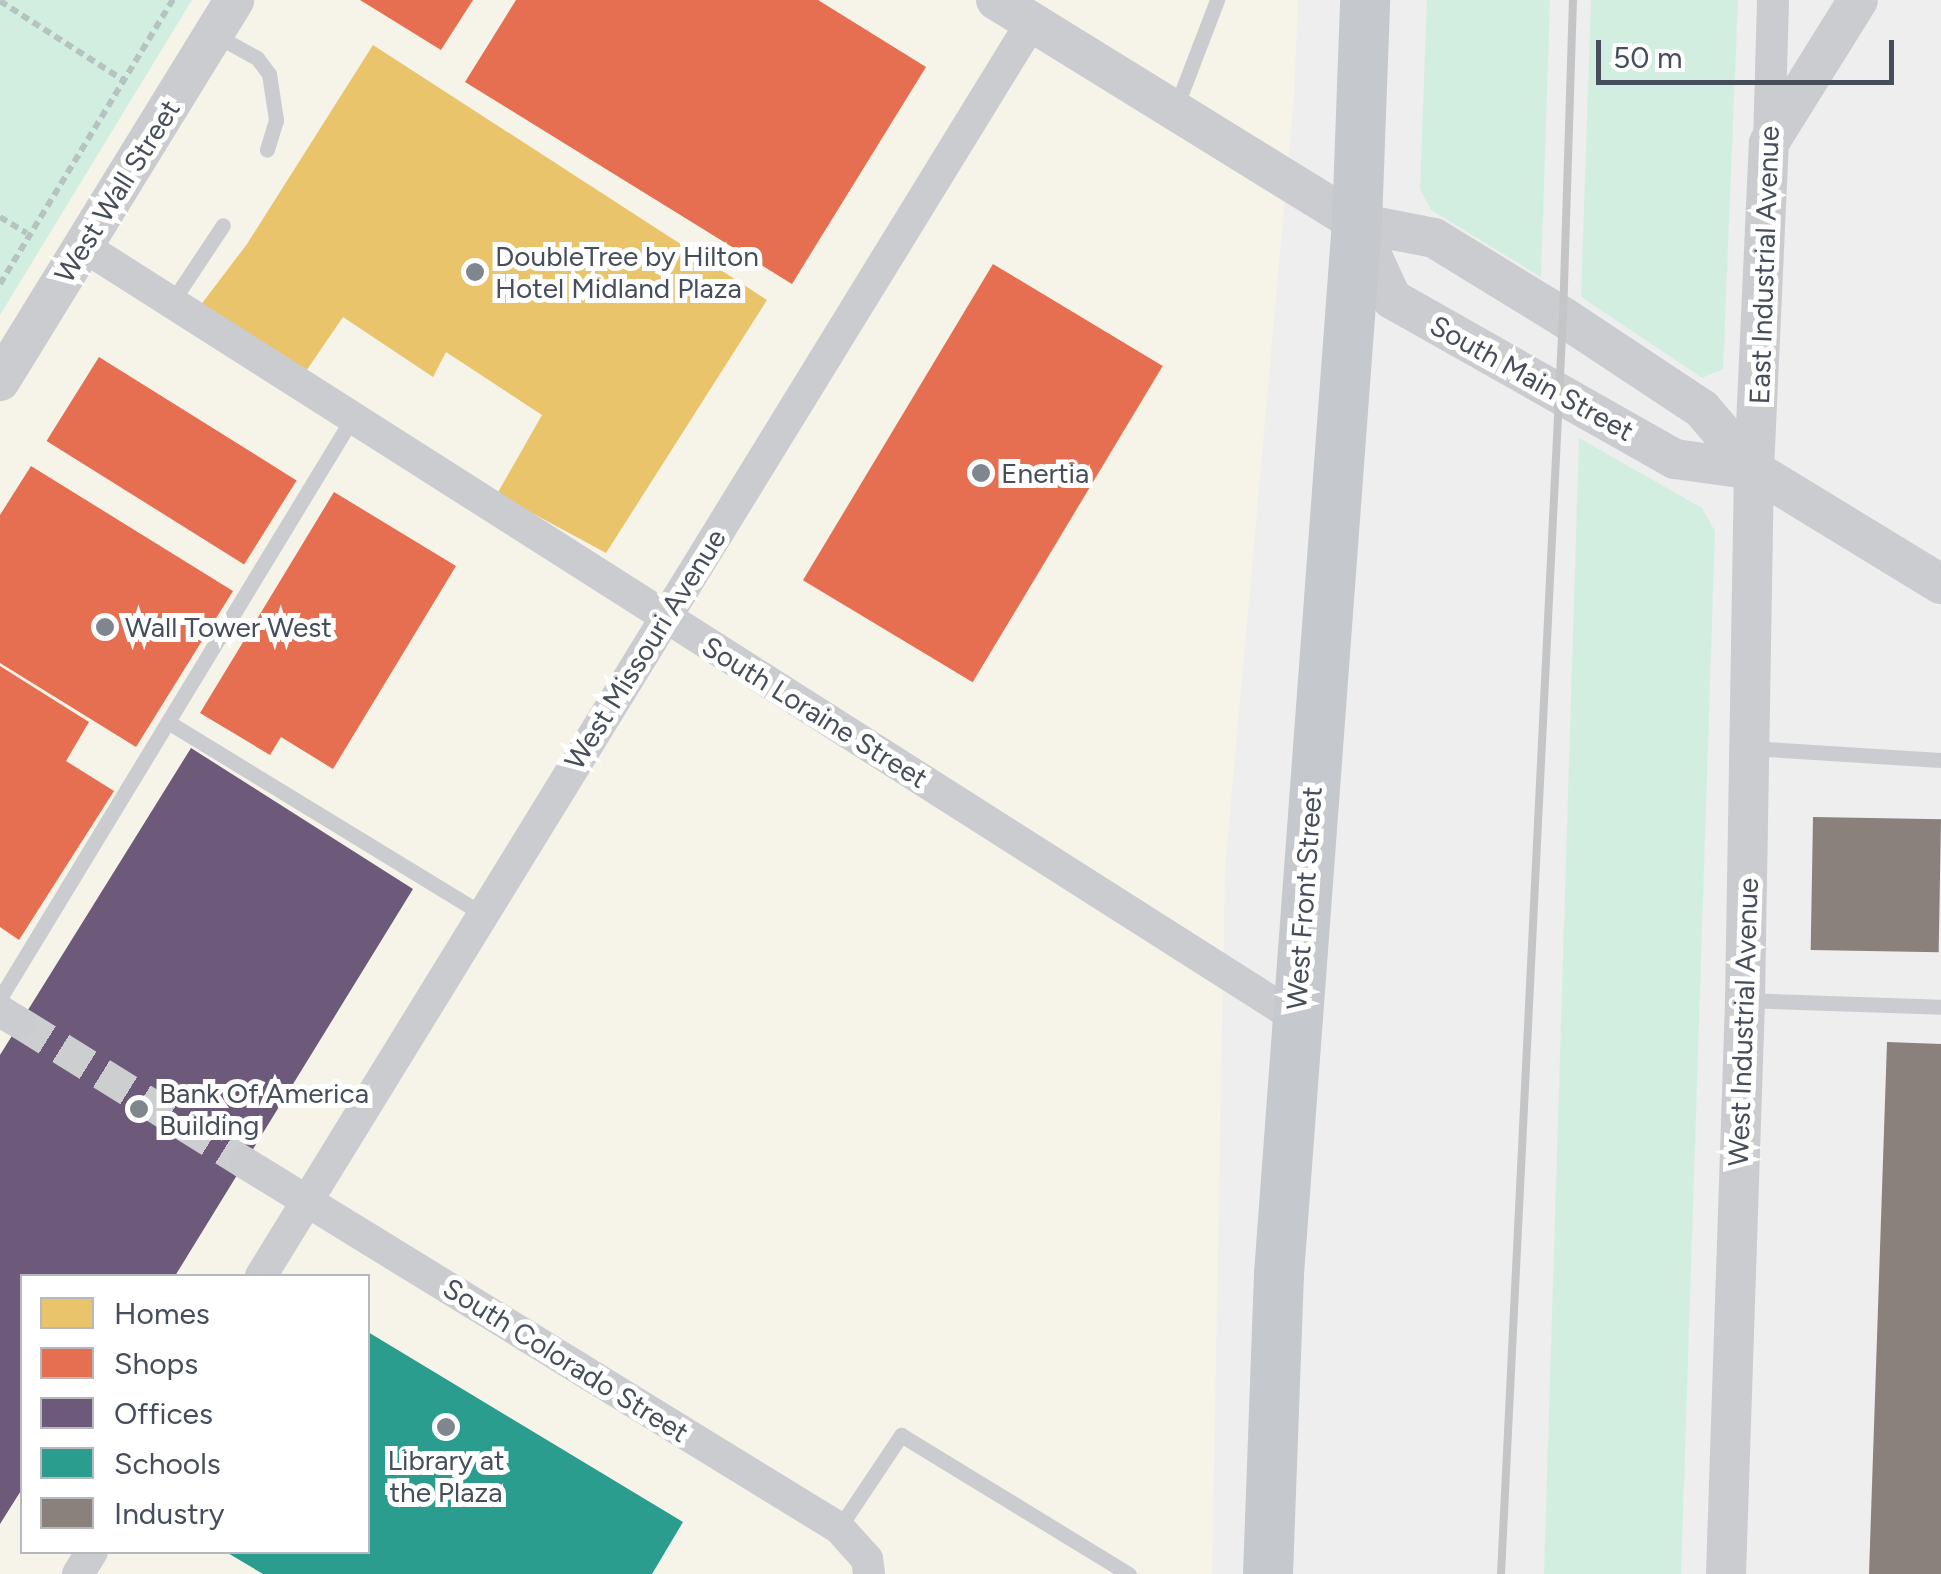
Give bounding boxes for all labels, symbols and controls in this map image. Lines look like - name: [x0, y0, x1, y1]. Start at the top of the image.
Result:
- scale bar: [1601, 20, 1898, 82]
- text: 50 m: [1613, 39, 1682, 76]
- street label: West Wall Street: [47, 93, 187, 289]
- street label: East Industrial Avenue: [1742, 125, 1786, 405]
- place label: DoubleTree by Hilton Hotel Midland Plaza: [495, 239, 759, 305]
- marker: DoubleTree by Hilton Hotel Midland Plaza: [464, 261, 486, 283]
- street label: South Main Street: [1424, 308, 1640, 448]
- place label: Enertia: [1001, 456, 1089, 490]
- marker: Enertia: [970, 462, 992, 484]
- street label: West Missouri Avenue: [557, 523, 733, 775]
- place label: Wall Tower West: [125, 610, 332, 644]
- marker: Wall Tower West: [94, 616, 116, 638]
- street label: South Loraine Street: [696, 629, 934, 795]
- street label: West Front Street: [1279, 785, 1329, 1011]
- street label: West Industrial Avenue: [1721, 877, 1765, 1167]
- place label: Bank Of America Building: [159, 1076, 369, 1142]
- marker: Bank Of America Building: [128, 1098, 150, 1120]
- street label: South Colorado Street: [437, 1271, 695, 1449]
- legend: [20, 1274, 370, 1554]
- text: Homes: [114, 1295, 210, 1332]
- text: Shops: [114, 1345, 198, 1382]
- text: Offices: [114, 1395, 213, 1432]
- marker: Library at the Plaza: [435, 1416, 457, 1438]
- place label: Library at the Plaza: [387, 1443, 505, 1509]
- text: Schools: [114, 1445, 221, 1482]
- text: Industry: [114, 1495, 224, 1532]

